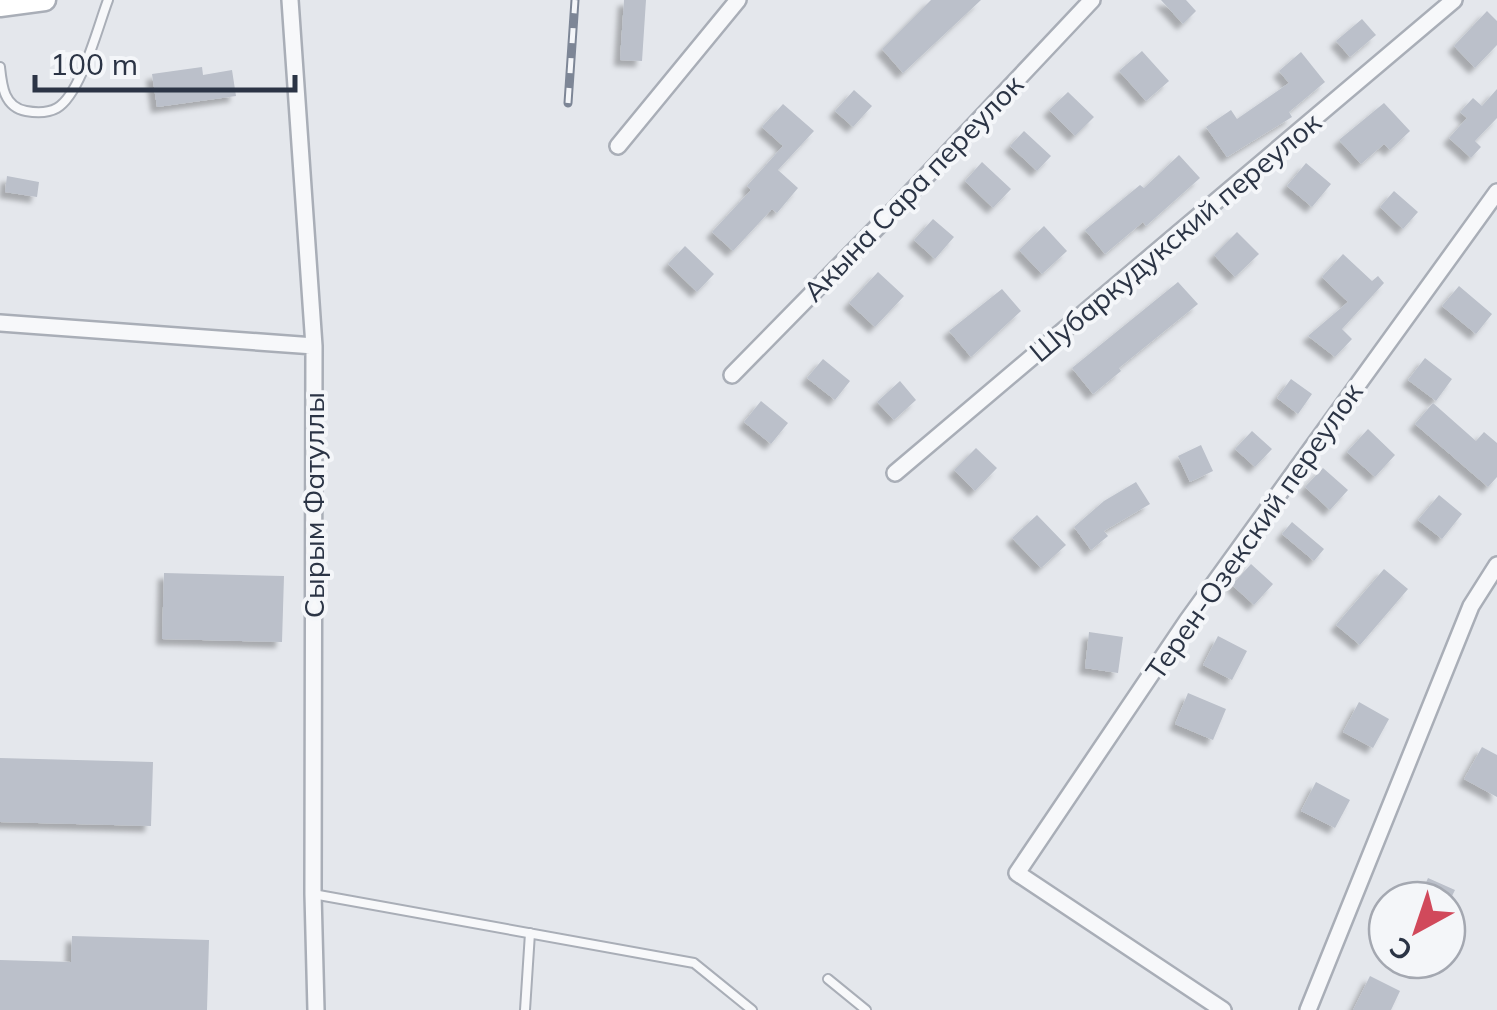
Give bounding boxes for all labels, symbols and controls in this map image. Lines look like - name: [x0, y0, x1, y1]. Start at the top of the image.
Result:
- scale bar: [35, 30, 295, 92]
- text: 100 m: [50, 45, 138, 83]
- street label: Акына Сара переулок: [795, 66, 1031, 308]
- street label: Шубаркудукский переулок: [1022, 104, 1328, 369]
- street label: Терен-Озекский переулок: [1138, 375, 1370, 686]
- street label: Сырым Фатуллы: [296, 392, 331, 618]
- north arrow: [1367, 880, 1467, 980]
- text: С: [1382, 930, 1419, 969]

